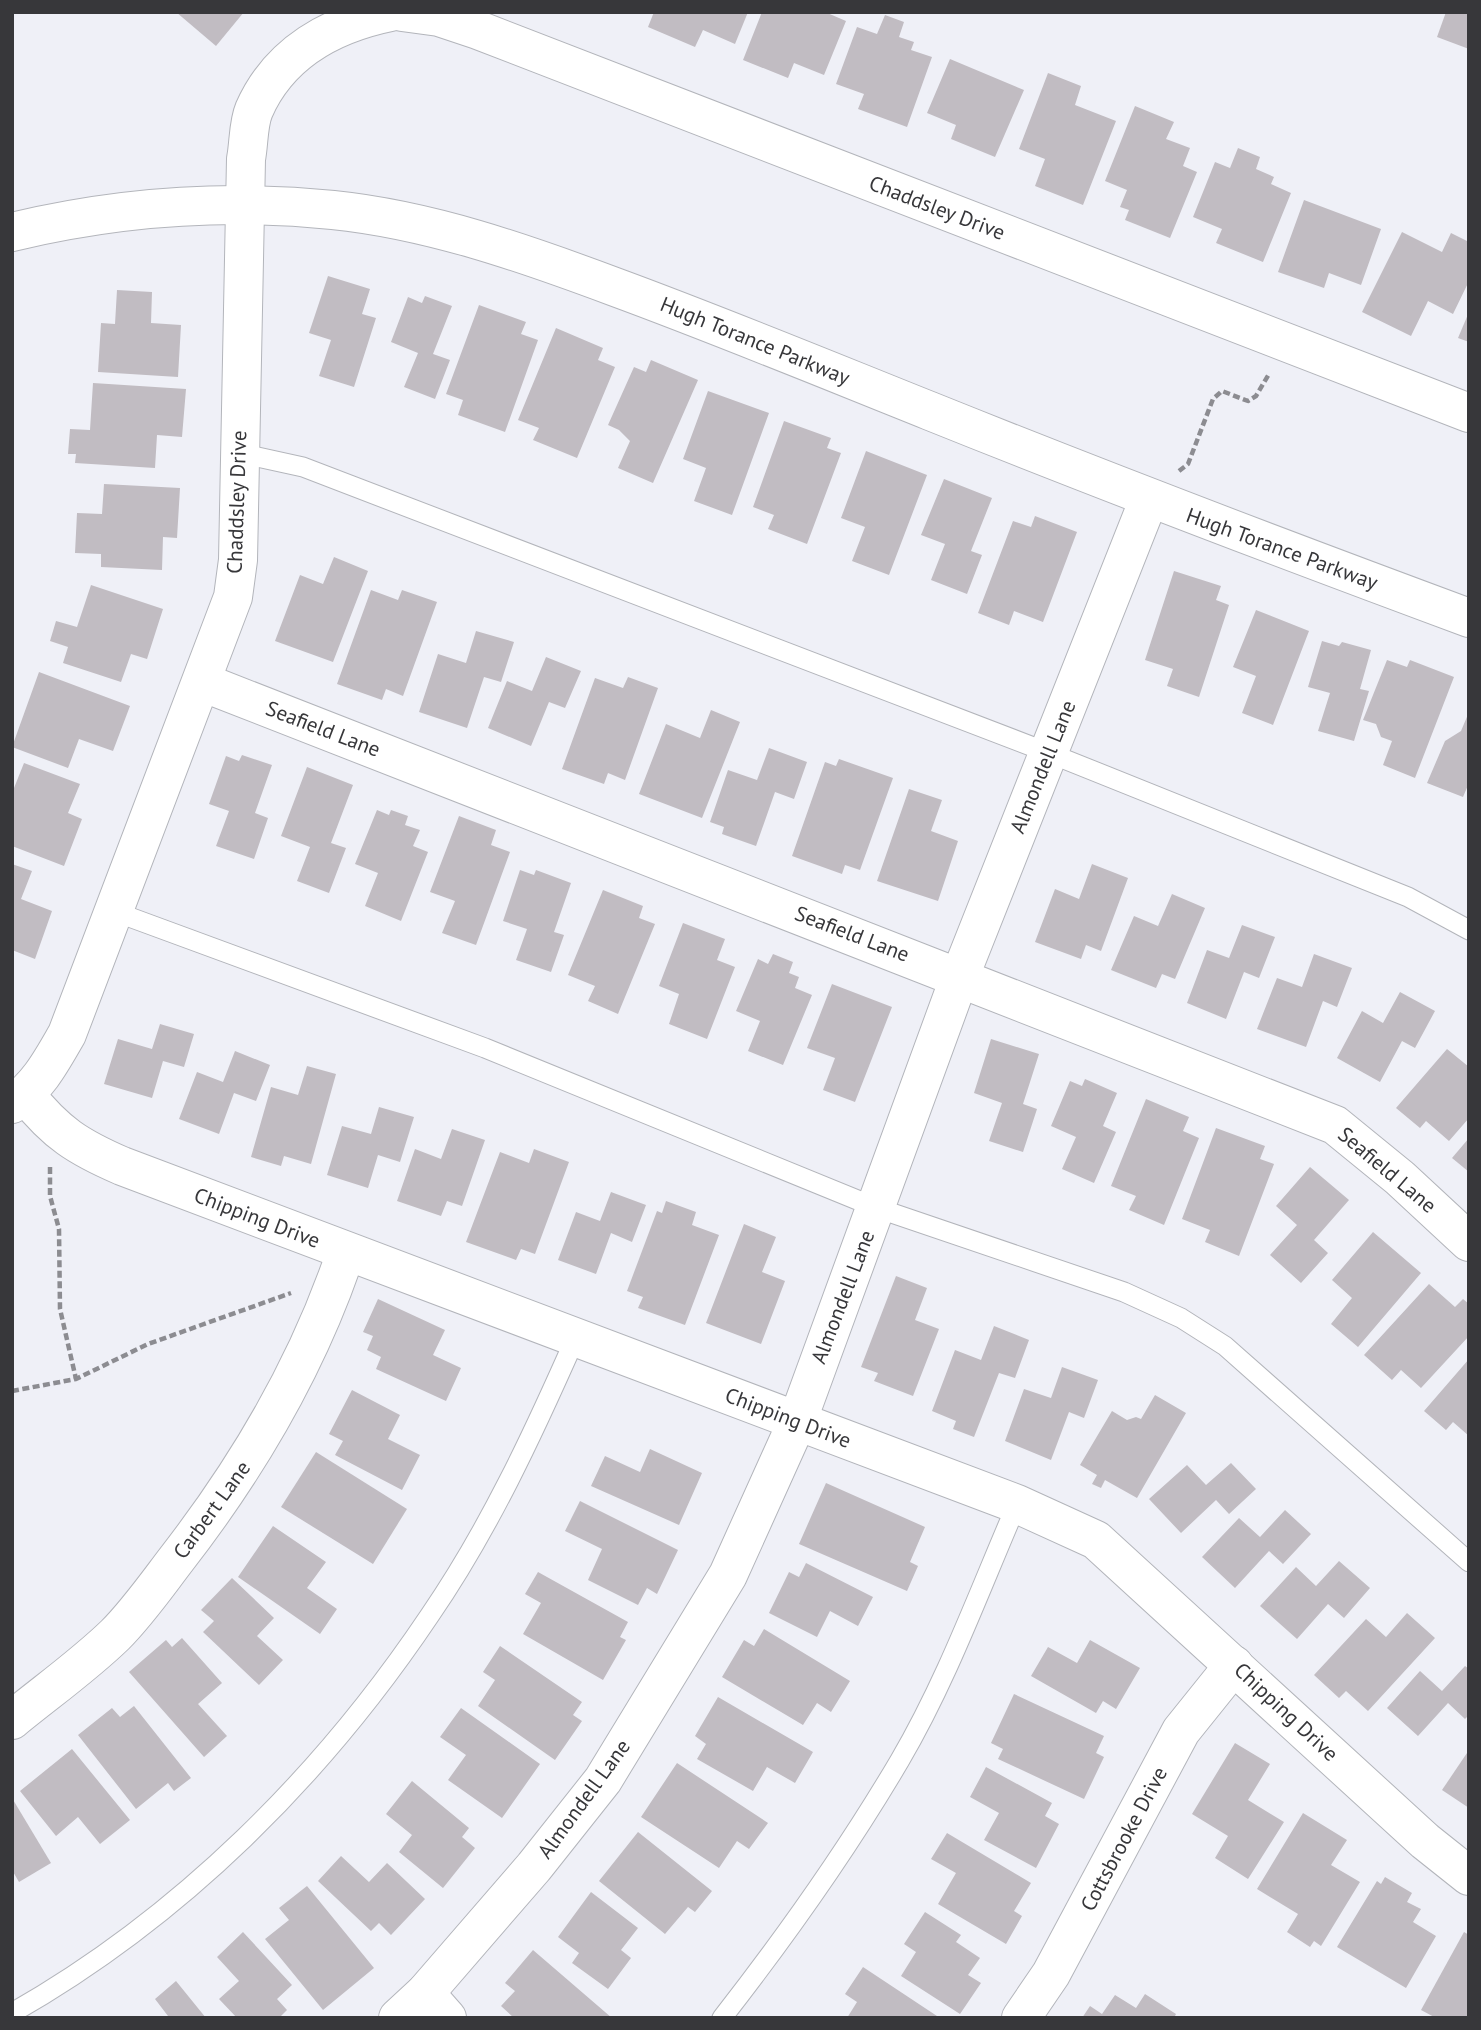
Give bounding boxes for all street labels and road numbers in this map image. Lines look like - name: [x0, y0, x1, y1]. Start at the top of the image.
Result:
- street label: Chaddsley Drive: [865, 169, 1009, 246]
- street label: Hugh Torance Parkway: [657, 290, 854, 391]
- street label: Chaddsley Drive: [221, 430, 252, 574]
- street label: Hugh Torance Parkway: [1183, 501, 1382, 596]
- street label: Seafield Lane: [262, 694, 384, 763]
- street label: Almondell Lane: [1004, 696, 1081, 837]
- street label: Seafield Lane: [791, 899, 913, 968]
- street label: Seafield Lane: [1333, 1121, 1442, 1219]
- street label: Chipping Drive: [190, 1181, 324, 1254]
- street label: Almondell Lane: [805, 1226, 880, 1368]
- street label: Chipping Drive: [721, 1381, 855, 1454]
- street label: Carbert Lane: [167, 1455, 256, 1564]
- street label: Chipping Drive: [1229, 1656, 1344, 1767]
- street label: Almondell Lane: [531, 1734, 636, 1864]
- street label: Cottsbrooke Drive: [1074, 1762, 1173, 1916]

